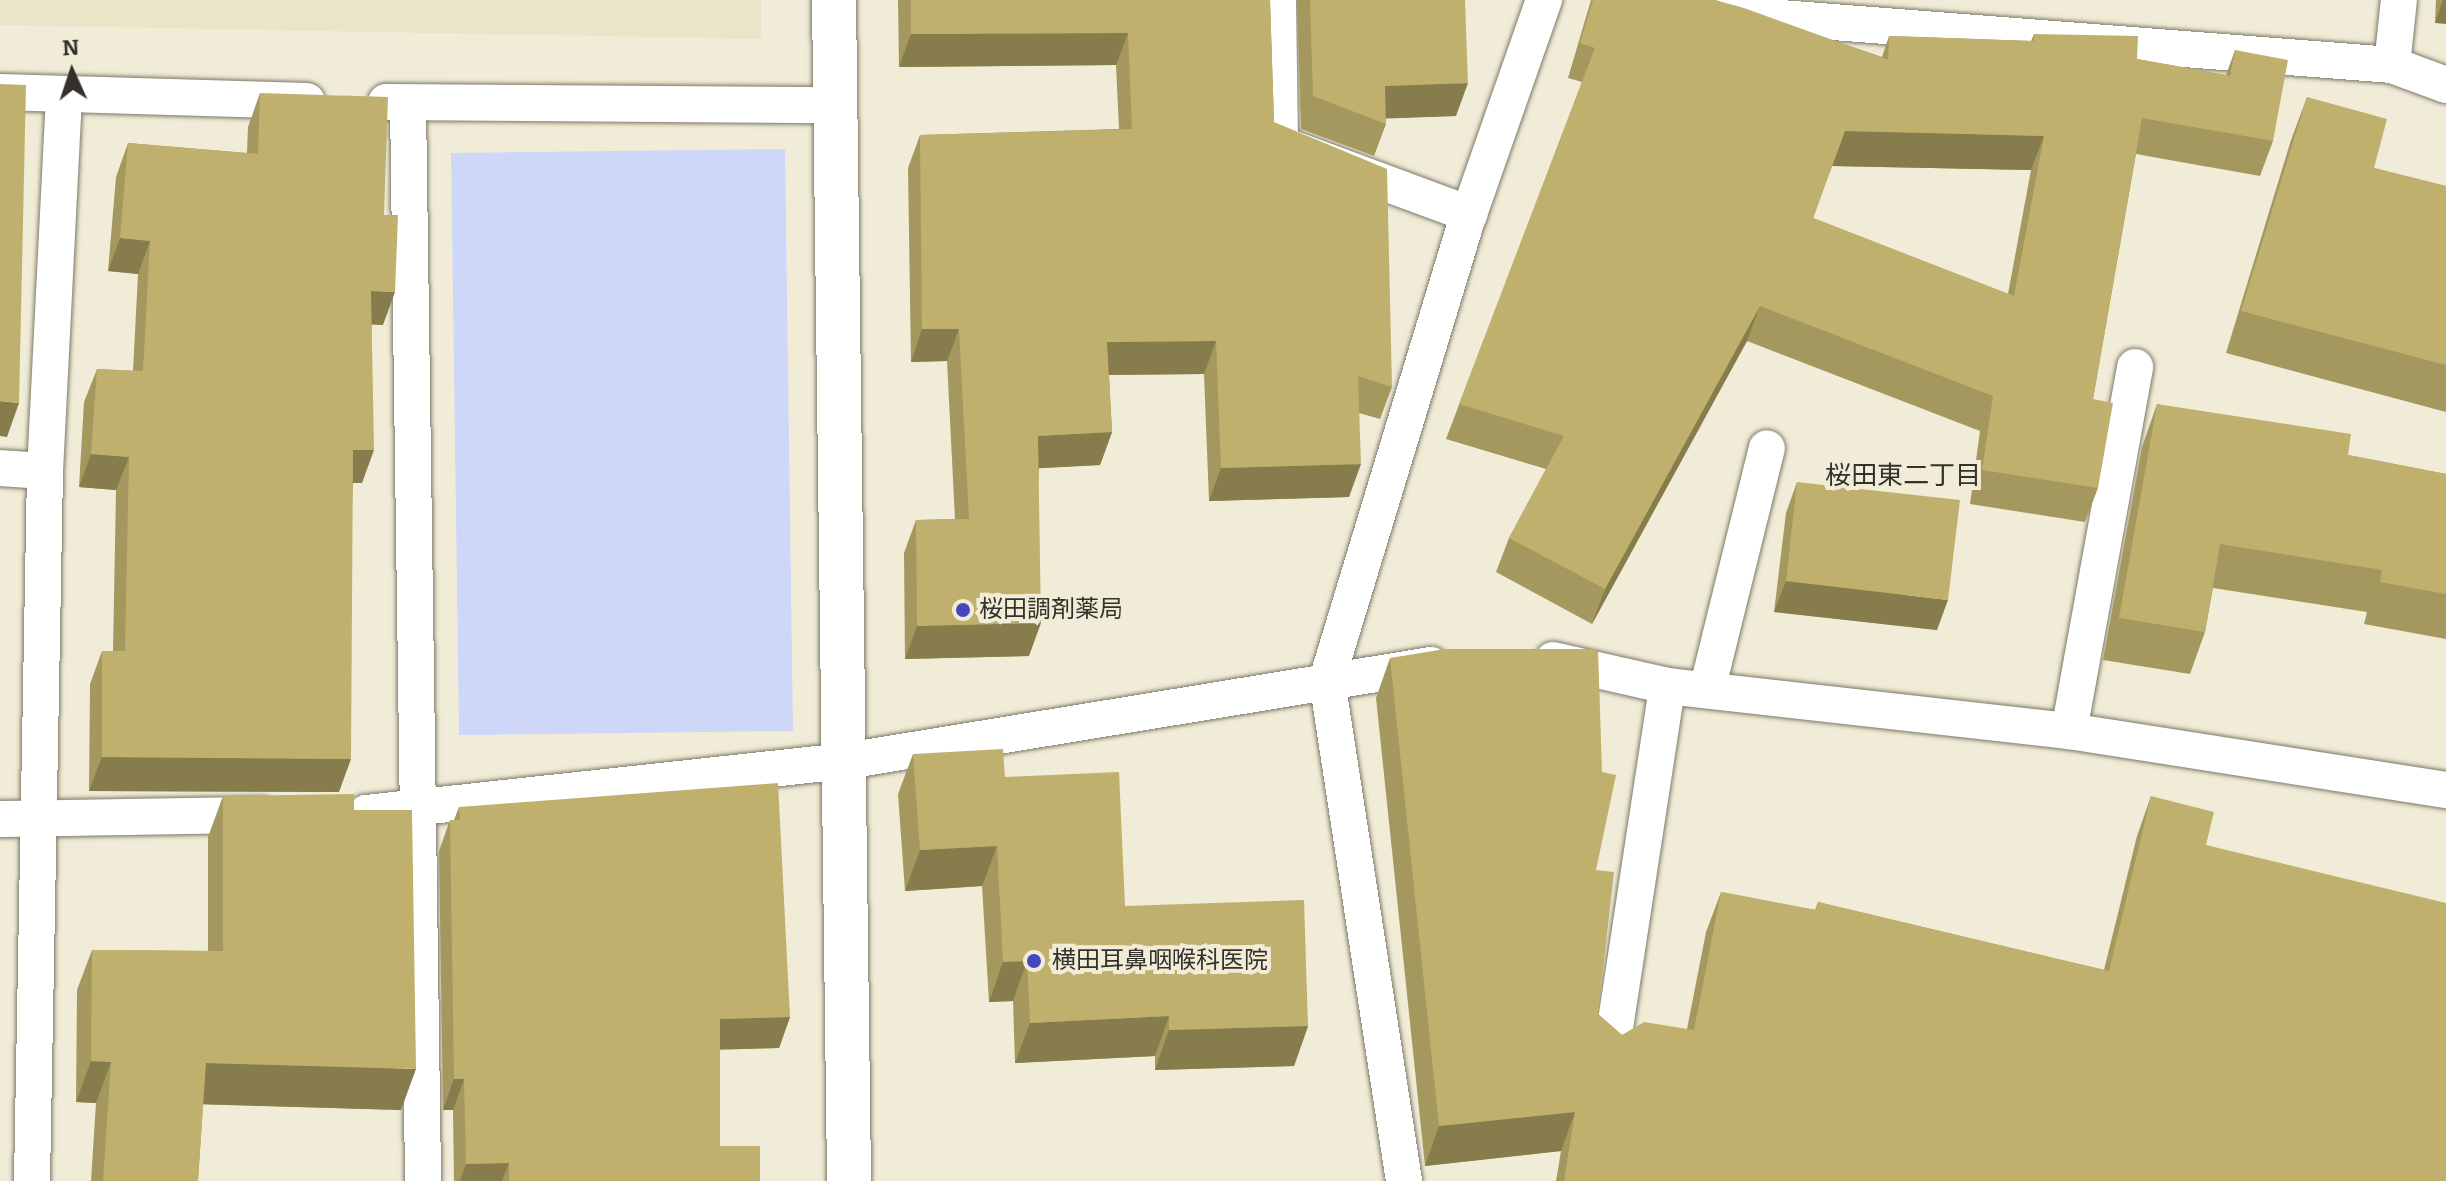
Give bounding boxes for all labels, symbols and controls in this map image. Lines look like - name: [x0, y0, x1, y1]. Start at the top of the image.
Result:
- north arrow: [32, 32, 112, 112]
- text: N: [62, 34, 80, 61]
- district label: 桜田東二丁目: [1825, 460, 1981, 492]
- place label: 桜田調剤薬局: [979, 596, 1123, 624]
- marker: 桜田調剤薬局: [954, 601, 972, 619]
- place label: 横田耳鼻咽喉科医院: [1052, 947, 1268, 975]
- marker: 横田耳鼻咽喉科医院: [1023, 950, 1045, 972]

